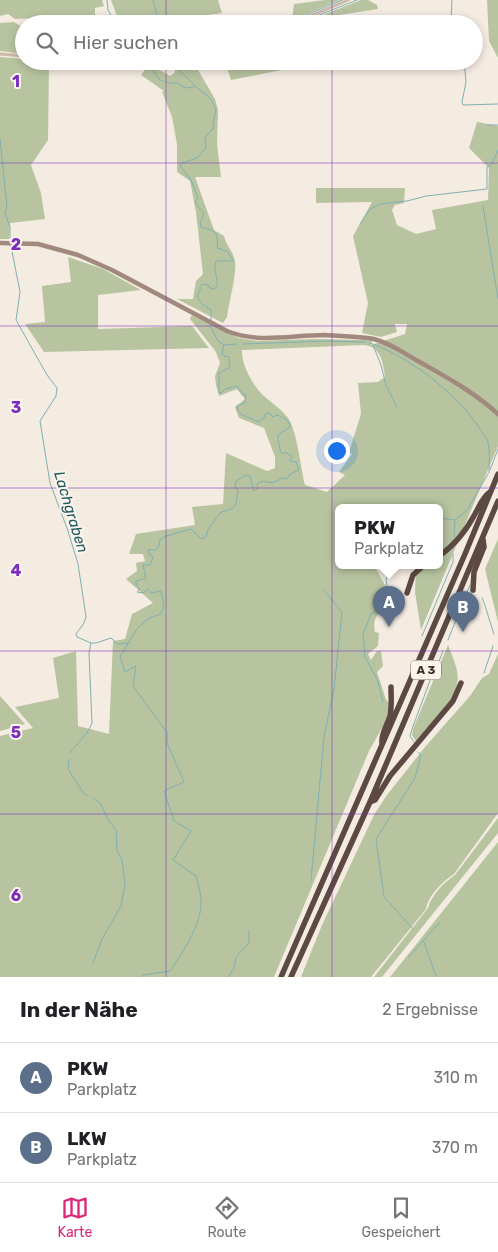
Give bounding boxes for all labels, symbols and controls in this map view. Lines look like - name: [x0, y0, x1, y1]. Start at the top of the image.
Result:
- search box: [15, 15, 483, 70]
- icon: search: [33, 29, 61, 57]
- text: Hier suchen: [73, 31, 179, 54]
- text: 1: [12, 72, 20, 91]
- text: 2: [11, 235, 21, 254]
- text: 3: [11, 398, 21, 417]
- your location: [324, 438, 350, 464]
- water label: Lachgraben: [50, 469, 92, 555]
- popup: [335, 504, 443, 569]
- text: PKW: [354, 516, 395, 539]
- text: Parkplatz: [354, 539, 424, 558]
- text: 4: [11, 561, 22, 580]
- pin: A: [373, 586, 405, 627]
- pin: B: [447, 591, 479, 632]
- road number: A 3: [411, 660, 441, 680]
- text: 5: [11, 723, 21, 742]
- text: 6: [11, 886, 21, 905]
- text: In der Nähe: [20, 997, 138, 1022]
- text: 2 Ergebnisse: [382, 1000, 478, 1019]
- text: PKW: [67, 1057, 108, 1080]
- text: A: [30, 1068, 42, 1087]
- text: 310 m: [434, 1068, 478, 1087]
- text: Parkplatz: [67, 1080, 137, 1099]
- text: LKW: [67, 1127, 107, 1150]
- text: B: [30, 1138, 42, 1157]
- text: 370 m: [432, 1138, 478, 1157]
- text: Parkplatz: [67, 1150, 137, 1169]
- tab: Karte: [58, 1194, 92, 1241]
- tab: Route: [207, 1194, 246, 1241]
- tab: Gespeichert: [361, 1194, 440, 1241]

